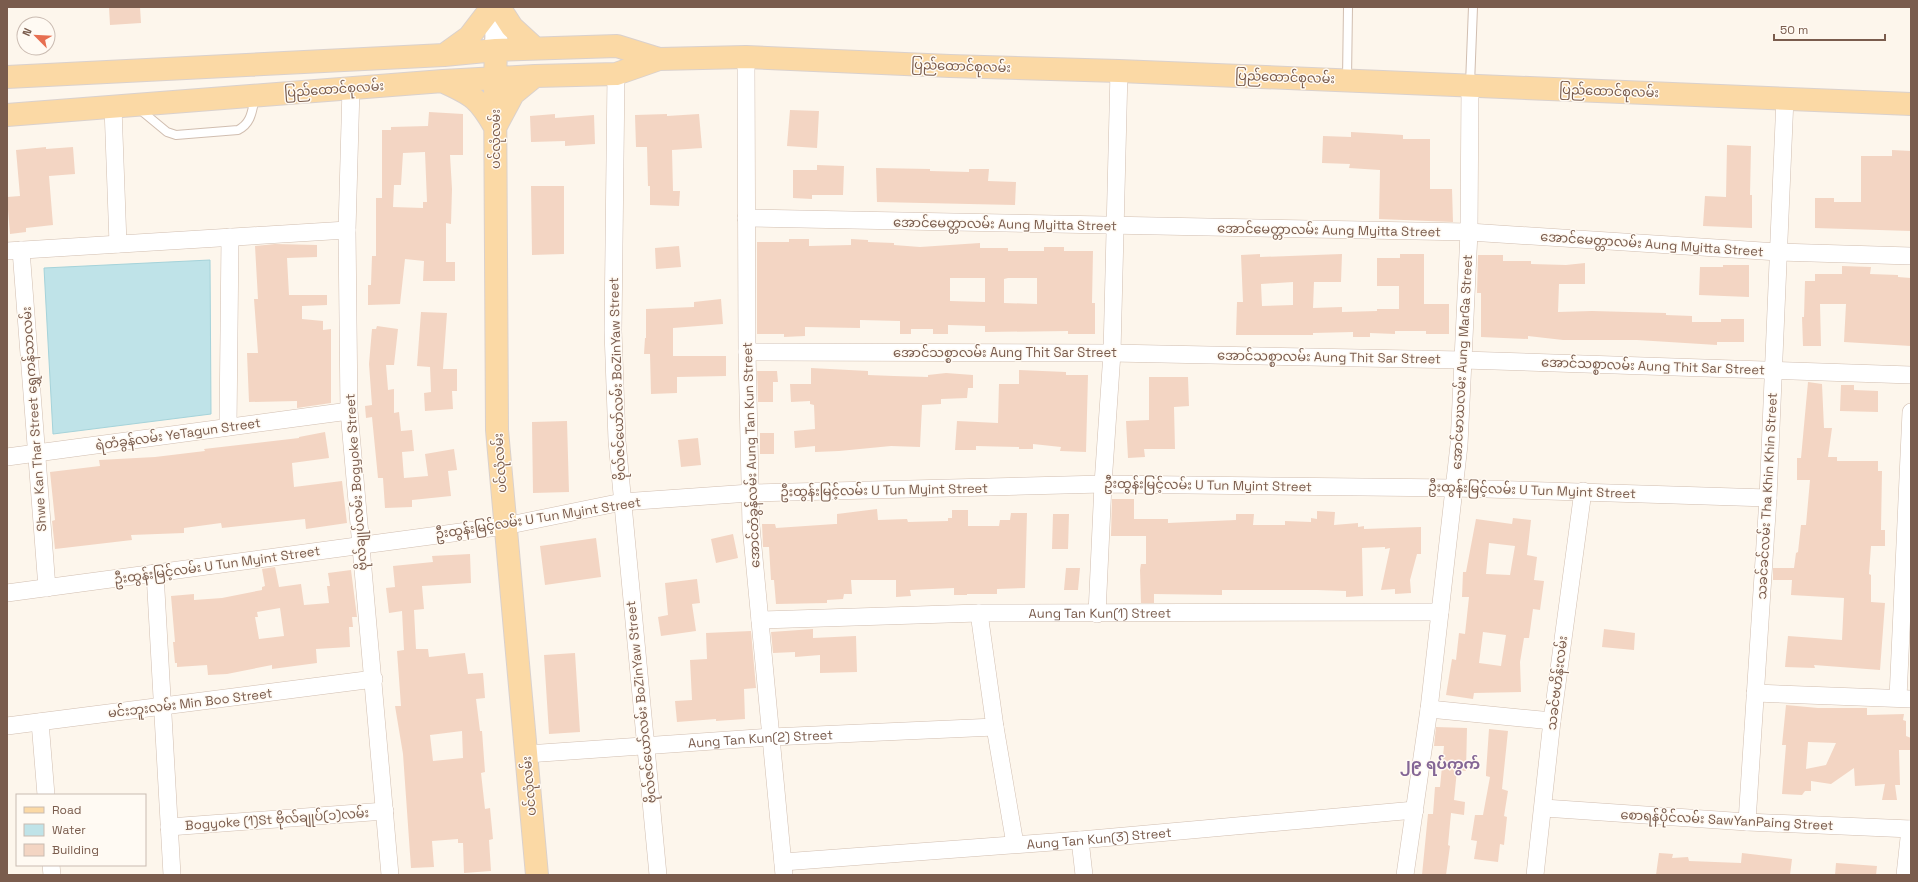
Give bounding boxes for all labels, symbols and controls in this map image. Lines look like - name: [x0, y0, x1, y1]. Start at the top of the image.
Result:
- north arrow: [16, 16, 56, 56]
- scale bar: [1774, 16, 1885, 42]
- text: 50 m: [1780, 22, 1808, 38]
- text: N: [19, 26, 35, 38]
- street label: ပြည်ထောင်စုလမ်း: [911, 56, 1011, 78]
- street label: ပြည်ထောင်စုလမ်း: [1235, 67, 1335, 89]
- street label: ပြည်ထောင်စုလမ်း: [284, 77, 385, 103]
- street label: ပြည်ထောင်စုလမ်း: [1559, 81, 1659, 103]
- street label: ပင်လုံလမ်း: [487, 109, 506, 169]
- street label: အောင်မေတ္တာလမ်း Aung Myitta Street: [893, 214, 1117, 236]
- street label: အောင်မေတ္တာလမ်း Aung Myitta Street: [1217, 220, 1441, 242]
- street label: အောင်မေတ္တာလမ်း Aung Myitta Street: [1540, 228, 1764, 262]
- street label: အောင်မာဃလမ်း Aung MarGa Street: [1448, 254, 1476, 470]
- street label: ဗိုလ်ဇင်ယော်လမ်း BoZinYaw Street: [605, 277, 631, 481]
- street label: Shwe Kan Thar Street ရွှေကန်သာလမ်း: [18, 306, 52, 532]
- street label: အောင်တံခွန်လမ်း Aung Tan Kun Street: [739, 342, 765, 568]
- street label: အောင်သစ္စာလမ်း Aung Thit Sar Street: [893, 344, 1117, 363]
- street label: အောင်သစ္စာလမ်း Aung Thit Sar Street: [1217, 347, 1441, 370]
- street label: အောင်သစ္စာလမ်း Aung Thit Sar Street: [1541, 354, 1765, 381]
- street label: သခင်ခင်လမ်း Tha Khin Khin Street: [1753, 392, 1781, 600]
- street label: ဗိုလ်ချုပ်လမ်း Bogyoke Street: [341, 393, 373, 571]
- street label: ရဲတံခွန်လမ်း YeTagun Street: [94, 414, 262, 456]
- street label: ပင်လုံလမ်း: [489, 432, 513, 493]
- street label: ဦးထွန်းမြင့်လမ်း U Tun Myint Street: [1104, 475, 1312, 497]
- street label: ဦးထွန်းမြင့်လမ်း U Tun Myint Street: [1428, 478, 1636, 504]
- street label: ဦးထွန်းမြင့်လမ်း U Tun Myint Street: [780, 480, 988, 502]
- street label: ဦးထွန်းမြင့်လမ်း U Tun Myint Street: [434, 493, 642, 545]
- street label: ဦးထွန်းမြင့်လမ်း U Tun Myint Street: [113, 542, 321, 590]
- street label: ဗိုလ်ဇင်ယော်လမ်း BoZinYaw Street: [622, 600, 662, 804]
- street label: Aung Tan Kun(1) Street: [1029, 604, 1171, 621]
- street label: သခင်ဗဟိန်းလမ်း: [1543, 635, 1573, 731]
- street label: မင်းဘူးလမ်း Min Boo Street: [107, 684, 273, 724]
- street label: Aung Tan Kun(2) Street: [687, 726, 833, 751]
- district label: ၂၉ ရပ်ကွက်: [1400, 754, 1480, 776]
- street label: ပင်လုံလမ်း: [518, 755, 542, 817]
- legend: [16, 794, 146, 866]
- text: Road: [52, 802, 81, 818]
- street label: Bogyoke (1)St ဗိုလ်ချုပ်(၁)လမ်း: [184, 804, 370, 836]
- street label: စောရန်ပိုင်လမ်း SawYanPaing Street: [1620, 806, 1834, 836]
- text: Water: [52, 822, 86, 838]
- street label: Aung Tan Kun(3) Street: [1026, 823, 1172, 852]
- text: Building: [52, 842, 99, 858]

